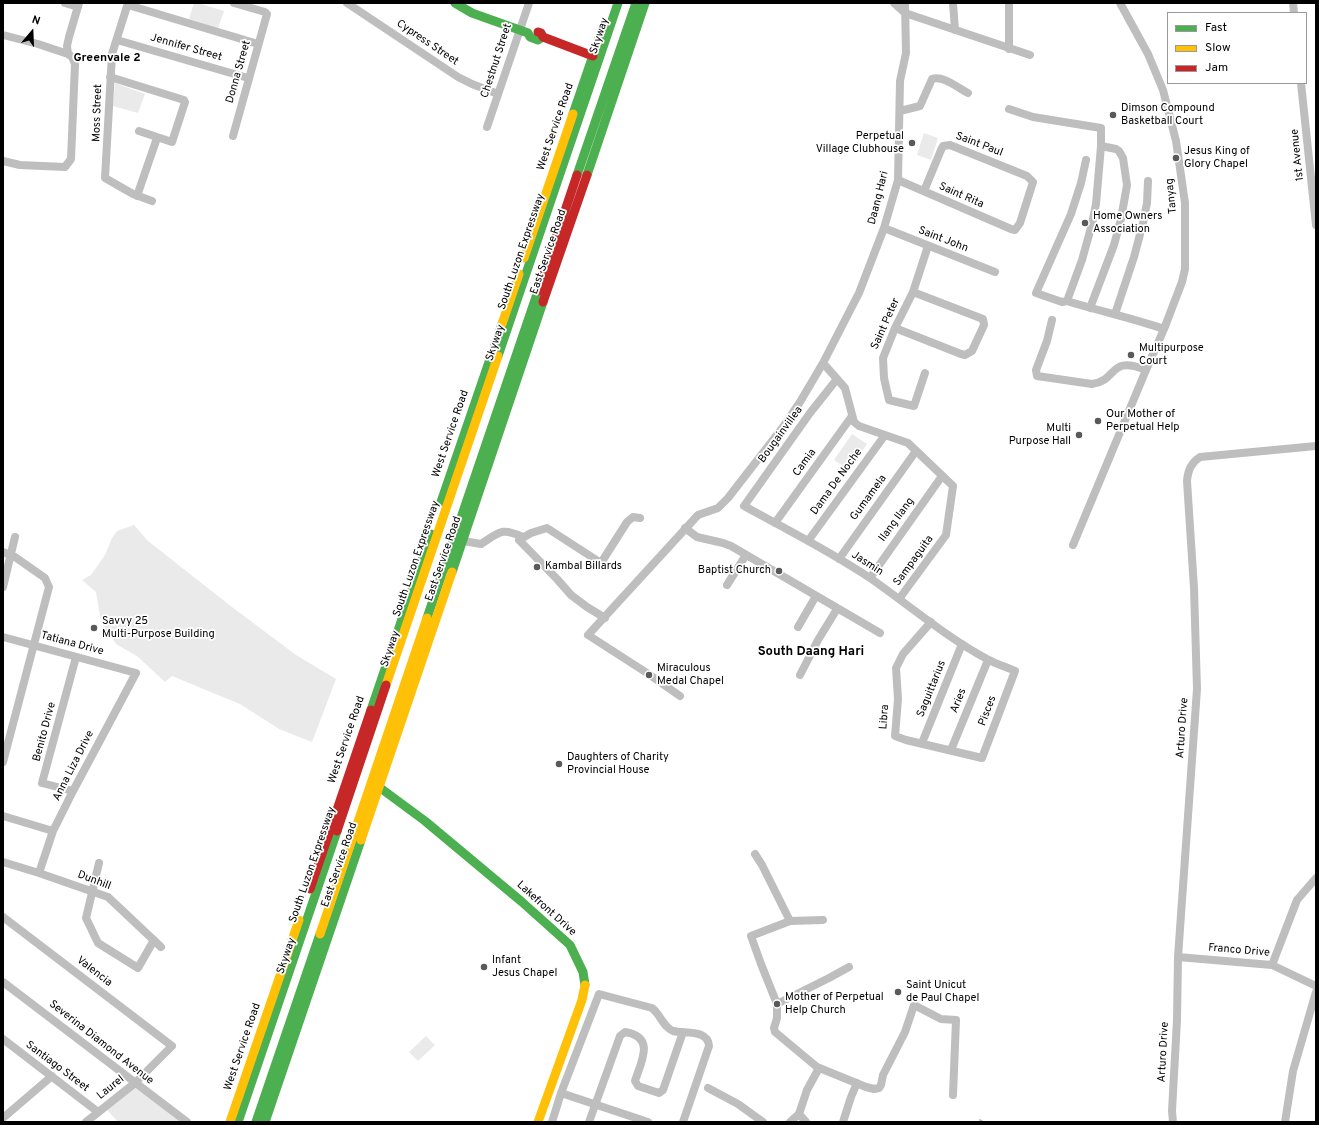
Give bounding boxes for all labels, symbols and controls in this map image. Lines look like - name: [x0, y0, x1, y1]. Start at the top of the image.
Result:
- north arrow: [12, 12, 52, 52]
- legend: [1167, 12, 1307, 84]
- text: N: [30, 13, 42, 29]
- street label: Skyway: [588, 16, 612, 56]
- street label: Cypress Street: [393, 17, 461, 69]
- text: Fast: [1205, 20, 1227, 36]
- street label: Chestnut Street: [479, 22, 515, 100]
- street label: Jennifer Street: [149, 31, 223, 65]
- street label: Donna Street: [224, 39, 254, 105]
- text: Slow: [1205, 40, 1231, 56]
- district label: Greenvale 2: [73, 52, 141, 66]
- text: Jam: [1205, 60, 1228, 76]
- street label: West Service Road: [535, 82, 577, 172]
- street label: Moss Street: [90, 84, 106, 142]
- place label: Dimson Compound Basketball Court: [1121, 102, 1215, 128]
- marker: Dimson Compound Basketball Court: [1108, 110, 1118, 120]
- street label: 1st Avenue: [1289, 128, 1307, 182]
- place label: Perpetual Village Clubhouse: [816, 130, 904, 156]
- street label: Saint Paul: [954, 130, 1004, 160]
- marker: Perpetual Village Clubhouse: [907, 138, 917, 148]
- place label: Jesus King of Glory Chapel: [1184, 145, 1250, 171]
- marker: Jesus King of Glory Chapel: [1171, 153, 1181, 163]
- street label: Daang Hari: [866, 170, 892, 226]
- street label: Tanyag: [1164, 178, 1180, 214]
- street label: Saint Rita: [936, 180, 986, 212]
- street label: South Luzon Expressway: [496, 192, 548, 312]
- street label: East Service Road: [528, 208, 570, 296]
- place label: Home Owners Association: [1093, 210, 1162, 236]
- marker: Home Owners Association: [1080, 218, 1090, 228]
- street label: Saint John: [916, 224, 970, 256]
- street label: Saint Peter: [869, 296, 903, 352]
- street label: Skyway: [484, 323, 508, 363]
- place label: Multipurpose Court: [1139, 342, 1204, 368]
- marker: Multipurpose Court: [1126, 350, 1136, 360]
- street label: West Service Road: [430, 389, 472, 479]
- street label: Bougainvillea: [756, 404, 806, 466]
- place label: Our Mother of Perpetual Help: [1106, 408, 1180, 434]
- marker: Our Mother of Perpetual Help: [1093, 416, 1103, 426]
- place label: Multi Purpose Hall: [1009, 422, 1071, 448]
- marker: Multi Purpose Hall: [1074, 430, 1084, 440]
- street label: Dama De Noche: [809, 446, 865, 518]
- street label: Camia: [791, 447, 819, 479]
- street label: Gumamela: [848, 473, 890, 523]
- street label: Ilang Ilang: [877, 495, 917, 545]
- street label: South Luzon Expressway: [391, 499, 443, 619]
- street label: East Service Road: [423, 515, 465, 603]
- street label: Sampaguita: [891, 533, 937, 589]
- street label: Jasmin: [849, 549, 885, 579]
- place label: Kambal Billards: [545, 560, 622, 574]
- marker: Kambal Billards: [532, 562, 542, 572]
- place label: Baptist Church: [698, 564, 771, 578]
- marker: Baptist Church: [774, 566, 784, 576]
- place label: Savvy 25 Multi-Purpose Building: [102, 615, 215, 641]
- marker: Savvy 25 Multi-Purpose Building: [89, 623, 99, 633]
- street label: Tatiana Drive: [39, 629, 105, 659]
- street label: Skyway: [379, 629, 403, 669]
- district label: South Daang Hari: [758, 644, 864, 660]
- street label: Saguittarius: [915, 659, 949, 719]
- place label: Miraculous Medal Chapel: [657, 662, 724, 688]
- marker: Miraculous Medal Chapel: [644, 670, 654, 680]
- street label: Aries: [948, 687, 970, 715]
- street label: Pisces: [976, 694, 1000, 728]
- street label: West Service Road: [326, 695, 368, 785]
- street label: Arturo Drive: [1174, 697, 1192, 759]
- street label: Benito Drive: [31, 701, 59, 763]
- street label: Libra: [878, 704, 892, 730]
- street label: Anna Liza Drive: [51, 729, 97, 803]
- place label: Daughters of Charity Provincial House: [567, 751, 669, 777]
- marker: Daughters of Charity Provincial House: [554, 759, 564, 769]
- street label: South Luzon Expressway: [287, 805, 339, 925]
- street label: East Service Road: [319, 821, 361, 909]
- street label: Dunhill: [75, 869, 113, 893]
- street label: Lakefront Drive: [513, 879, 579, 939]
- street label: Skyway: [275, 936, 299, 976]
- street label: Franco Drive: [1208, 942, 1270, 960]
- street label: Valencia: [74, 954, 114, 990]
- place label: Infant Jesus Chapel: [492, 954, 557, 980]
- marker: Infant Jesus Chapel: [479, 962, 489, 972]
- place label: Saint Unicut de Paul Chapel: [906, 979, 979, 1005]
- marker: Saint Unicut de Paul Chapel: [893, 987, 903, 997]
- place label: Mother of Perpetual Help Church: [785, 991, 884, 1017]
- street label: Severina Diamond Avenue: [46, 998, 156, 1088]
- marker: Mother of Perpetual Help Church: [772, 999, 782, 1009]
- street label: West Service Road: [222, 1002, 264, 1092]
- street label: Arturo Drive: [1156, 1021, 1172, 1083]
- street label: Santiago Street: [23, 1039, 91, 1095]
- street label: Laurel: [95, 1073, 127, 1103]

